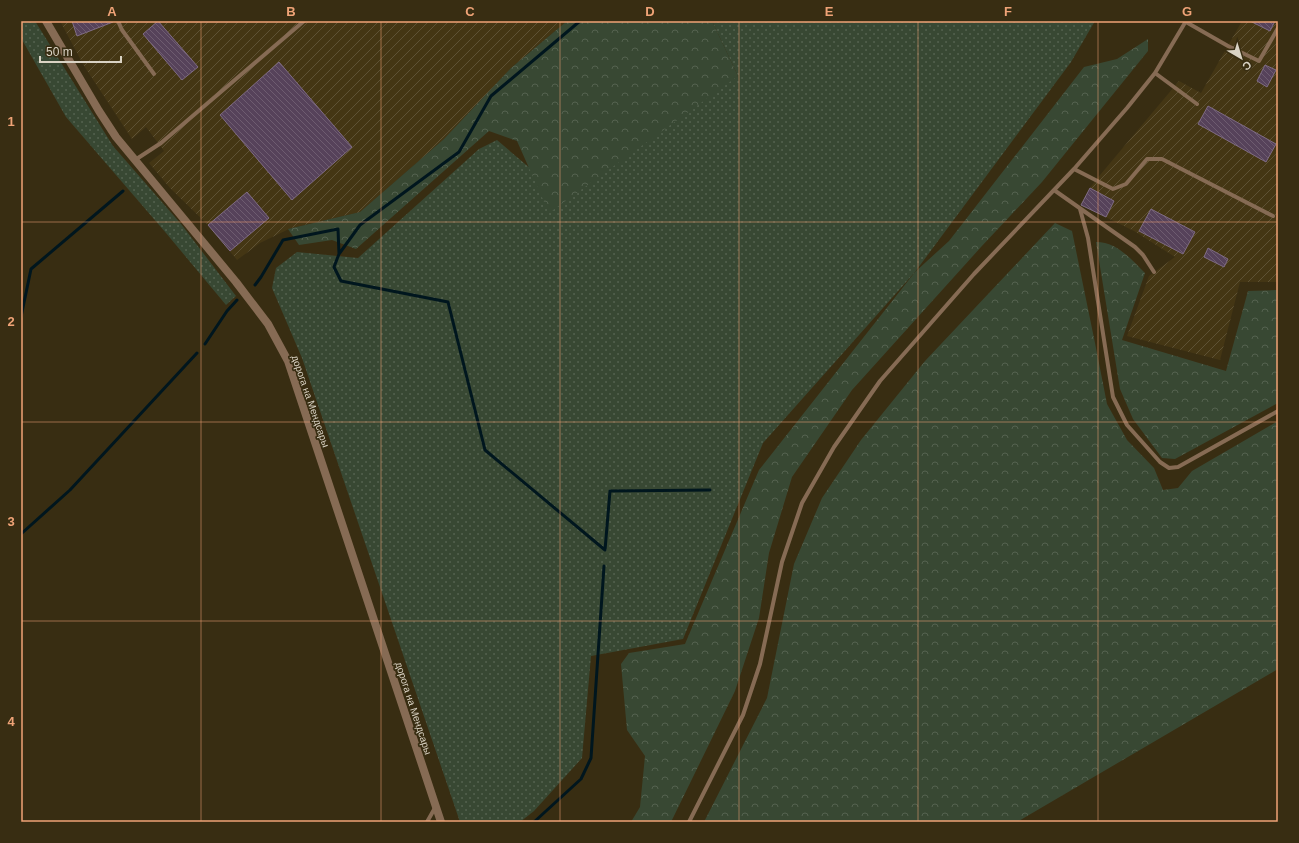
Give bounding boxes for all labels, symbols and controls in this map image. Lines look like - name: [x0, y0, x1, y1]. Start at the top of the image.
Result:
- text: A: [107, 4, 117, 19]
- text: B: [286, 4, 296, 19]
- text: C: [465, 4, 475, 19]
- text: D: [645, 4, 655, 19]
- text: E: [825, 4, 834, 19]
- text: F: [1004, 4, 1012, 19]
- text: G: [1182, 4, 1192, 19]
- scale bar: [40, 38, 121, 64]
- north arrow: [1221, 38, 1261, 78]
- text: 50 m: [46, 45, 73, 59]
- text: С: [1240, 59, 1254, 73]
- text: 1: [7, 114, 15, 129]
- text: 2: [7, 314, 15, 329]
- street label: дорога на Мендсары: [290, 354, 331, 449]
- text: 3: [7, 514, 15, 529]
- street label: дорога на Мендсары: [393, 660, 434, 756]
- text: 4: [7, 714, 15, 729]

